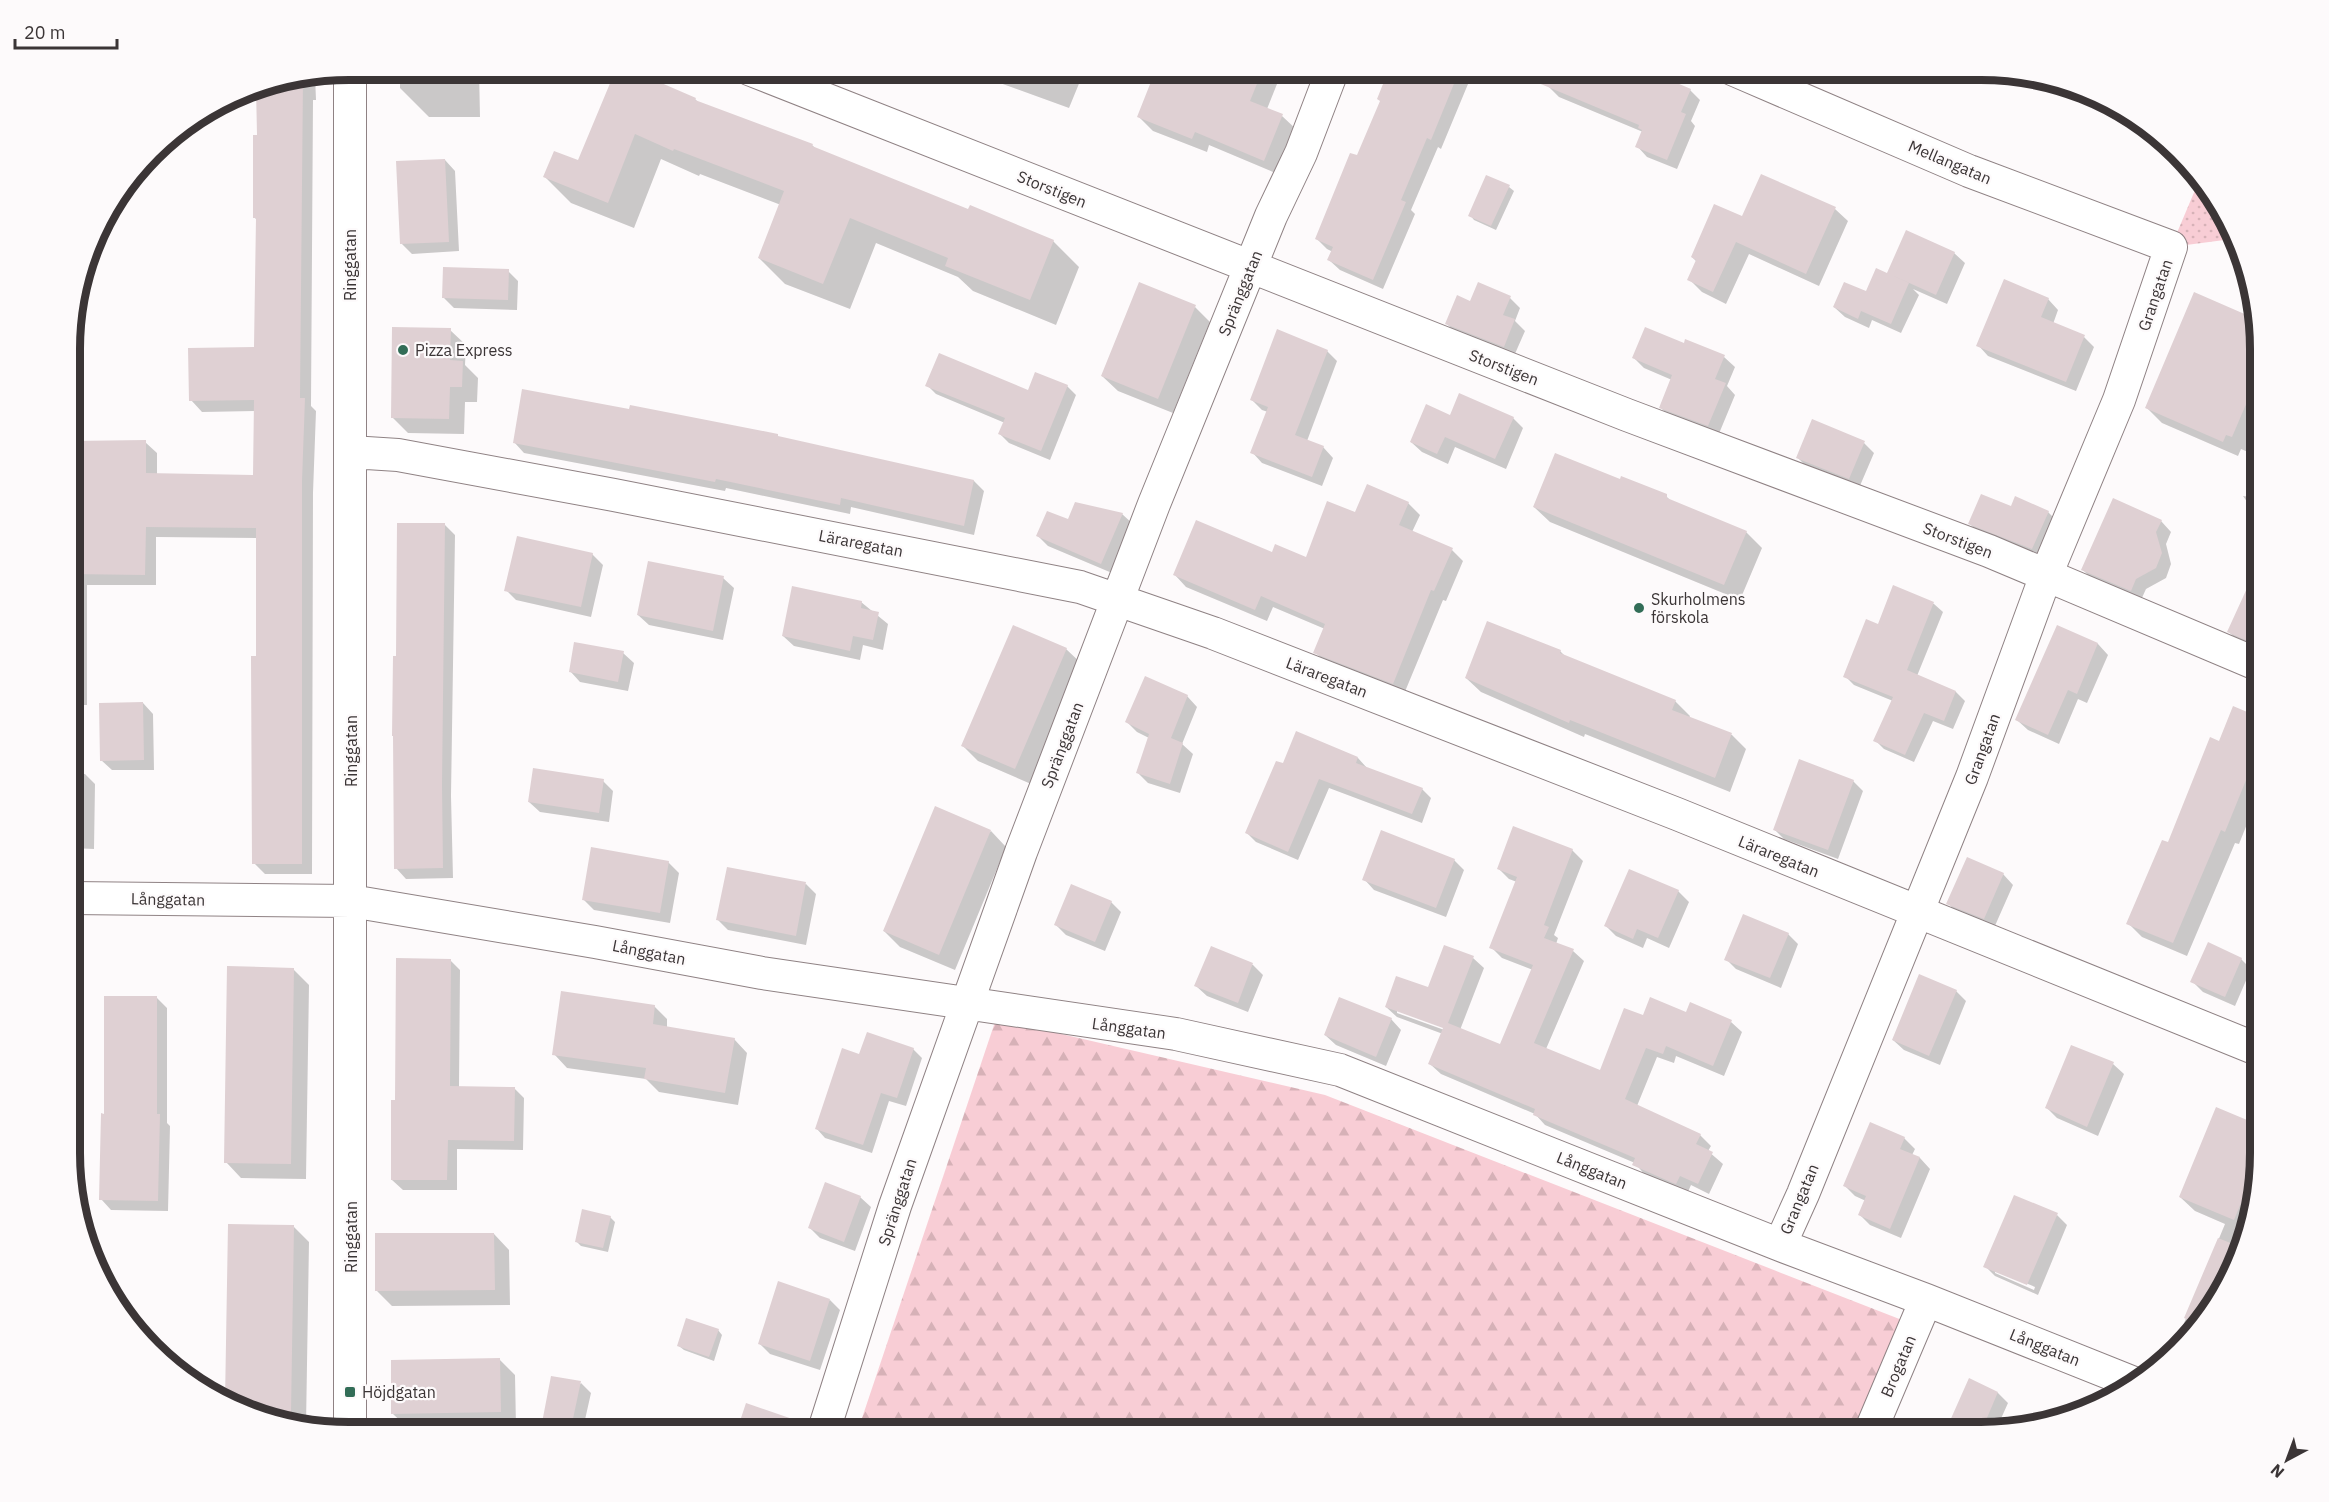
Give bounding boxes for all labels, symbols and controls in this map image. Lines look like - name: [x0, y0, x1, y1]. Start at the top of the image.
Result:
- scale bar: [15, 12, 117, 50]
- text: 20 m: [24, 21, 66, 44]
- street label: Mellangatan: [1905, 136, 1995, 188]
- street label: Storstigen: [1014, 166, 1090, 212]
- street label: Ringgatan: [340, 229, 360, 301]
- street label: Spränggatan: [1214, 247, 1266, 339]
- street label: Grangatan: [2133, 256, 2177, 334]
- place label: Pizza Express: [415, 340, 513, 360]
- marker: Pizza Express: [396, 343, 410, 357]
- street label: Storstigen: [1466, 345, 1542, 389]
- street label: Storstigen: [1920, 518, 1996, 562]
- street label: Läraregatan: [817, 525, 905, 561]
- place label: Skurholmens förskola: [1651, 589, 1746, 627]
- marker: Skurholmens förskola: [1632, 601, 1646, 615]
- street label: Läraregatan: [1283, 652, 1371, 702]
- street label: Spränggatan: [1036, 699, 1088, 791]
- street label: Grangatan: [1960, 710, 2004, 788]
- street label: Ringgatan: [341, 715, 361, 787]
- street label: Läraregatan: [1736, 831, 1822, 881]
- street label: Långgatan: [131, 888, 205, 910]
- street label: Långgatan: [611, 935, 687, 969]
- street label: Långgatan: [1091, 1013, 1167, 1043]
- street label: Långgatan: [1554, 1147, 1630, 1193]
- street label: Spränggatan: [873, 1156, 921, 1248]
- street label: Grangatan: [1775, 1161, 1823, 1237]
- street label: Ringgatan: [341, 1201, 361, 1273]
- street label: Långgatan: [2007, 1324, 2083, 1370]
- street label: Brogatan: [1876, 1332, 1920, 1400]
- place label: Höjdgatan: [362, 1382, 436, 1402]
- marker: Höjdgatan: [343, 1385, 357, 1399]
- north arrow: [2257, 1430, 2317, 1490]
- text: N: [2266, 1460, 2288, 1483]

